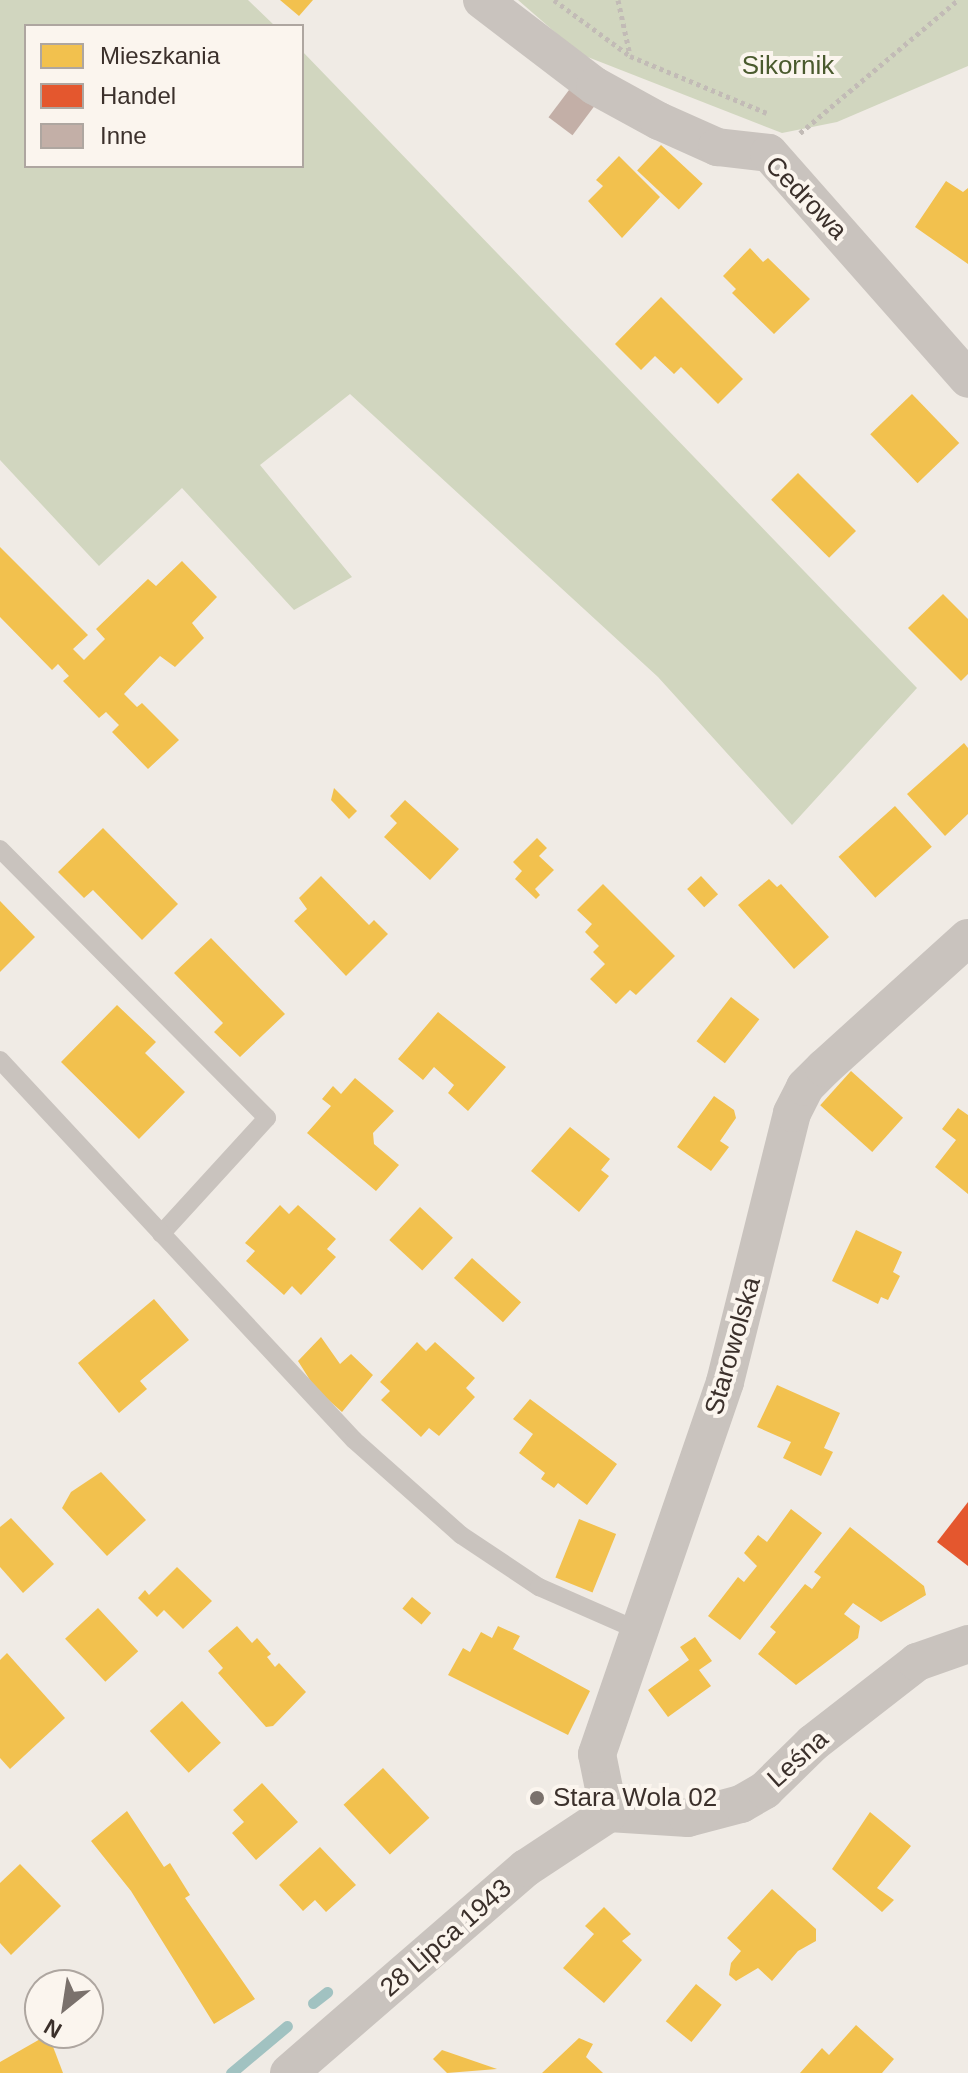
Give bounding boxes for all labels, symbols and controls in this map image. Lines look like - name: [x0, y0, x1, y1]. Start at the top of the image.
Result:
- legend: [24, 24, 304, 168]
- text: Mieszkania: [100, 42, 220, 69]
- park label: Sikornik: [742, 50, 834, 82]
- text: Handel: [100, 82, 176, 109]
- text: Inne: [100, 122, 147, 149]
- street label: Cedrowa: [759, 150, 853, 246]
- street label: Starowolska: [698, 1274, 768, 1418]
- street label: Leśna: [761, 1724, 835, 1794]
- place label: Stara Wola 02: [553, 1782, 717, 1814]
- marker: Stara Wola 02: [528, 1789, 546, 1807]
- street label: 28 Lipca 1943: [374, 1873, 518, 2003]
- north arrow: [24, 1969, 104, 2049]
- text: N: [40, 2014, 66, 2043]

